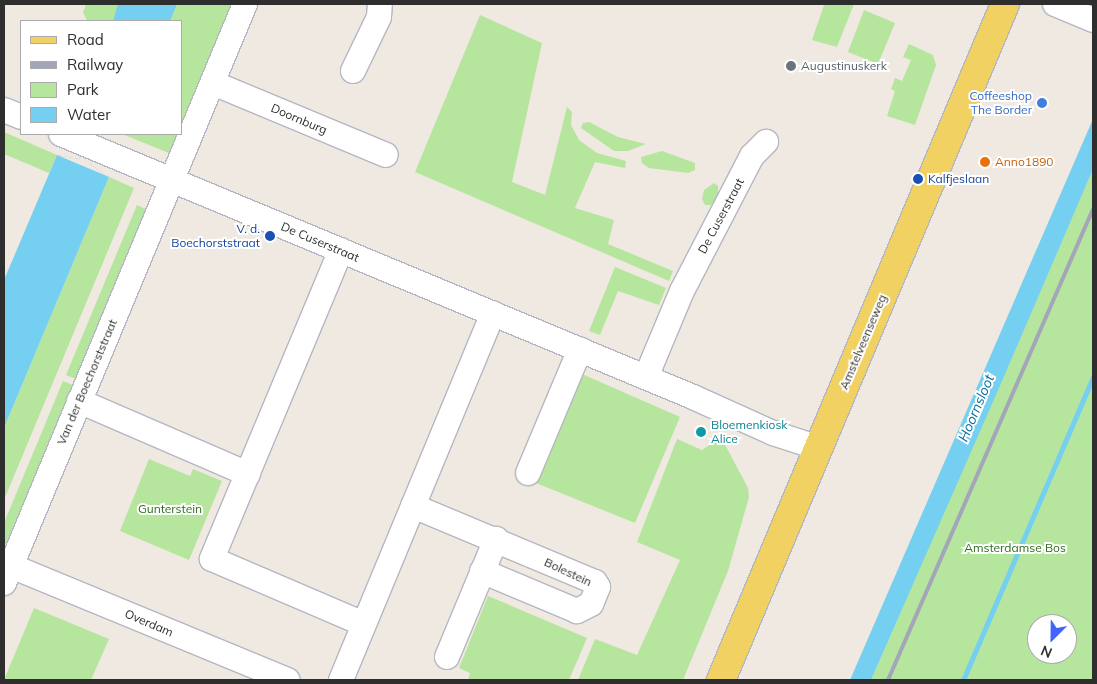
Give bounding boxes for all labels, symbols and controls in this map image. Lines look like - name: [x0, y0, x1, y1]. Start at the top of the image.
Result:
- legend: [20, 20, 182, 135]
- text: Road: [67, 30, 104, 49]
- text: Railway: [67, 55, 123, 74]
- place label: Augustinuskerk: [801, 59, 887, 73]
- marker: Augustinuskerk: [785, 60, 797, 72]
- text: Park: [67, 80, 99, 99]
- place label: Coffeeshop The Border: [970, 89, 1032, 117]
- marker: Coffeeshop The Border: [1036, 97, 1048, 109]
- street label: Doornburg: [269, 101, 329, 137]
- text: Water: [67, 105, 111, 124]
- place label: Anno1890: [995, 155, 1054, 169]
- marker: Anno1890: [979, 156, 991, 168]
- place label: Kalfjeslaan: [928, 172, 989, 186]
- marker: Kalfjeslaan: [912, 173, 924, 185]
- street label: De Cuserstraat: [695, 176, 747, 256]
- street label: De Cuserstraat: [279, 219, 361, 265]
- place label: V. d. Boechorststraat: [171, 222, 260, 250]
- marker: V. d. Boechorststraat: [264, 230, 276, 242]
- street label: Amstelveenseweg: [837, 292, 889, 392]
- street label: Van der Boechorststraat: [54, 317, 120, 447]
- water label: Hoornsloot: [954, 372, 998, 444]
- place label: Bloemenkiosk Alice: [711, 418, 788, 446]
- marker: Bloemenkiosk Alice: [695, 426, 707, 438]
- park label: Gunterstein: [138, 502, 202, 516]
- park label: Amsterdamse Bos: [964, 541, 1066, 555]
- street label: Bolestein: [542, 555, 594, 589]
- street label: Overdam: [123, 606, 175, 640]
- north arrow: [1027, 614, 1077, 664]
- text: N: [1038, 642, 1055, 662]

